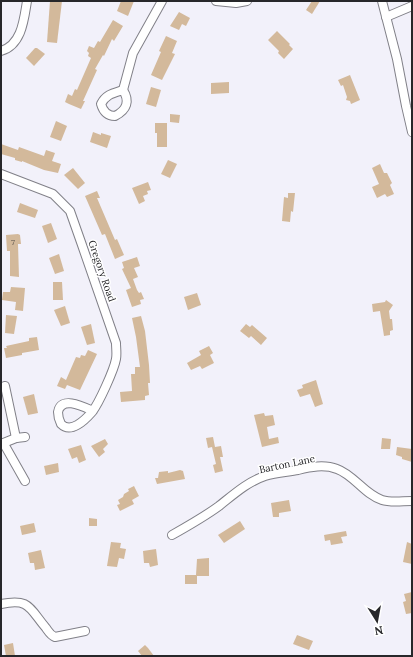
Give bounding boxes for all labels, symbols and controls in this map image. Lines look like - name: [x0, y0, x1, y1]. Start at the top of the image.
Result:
- house number: 7: [11, 237, 15, 247]
- street label: Gregory Road: [85, 239, 119, 303]
- street label: Barton Lane: [258, 452, 317, 476]
- north arrow: [357, 601, 397, 641]
- text: N: [373, 623, 384, 639]

